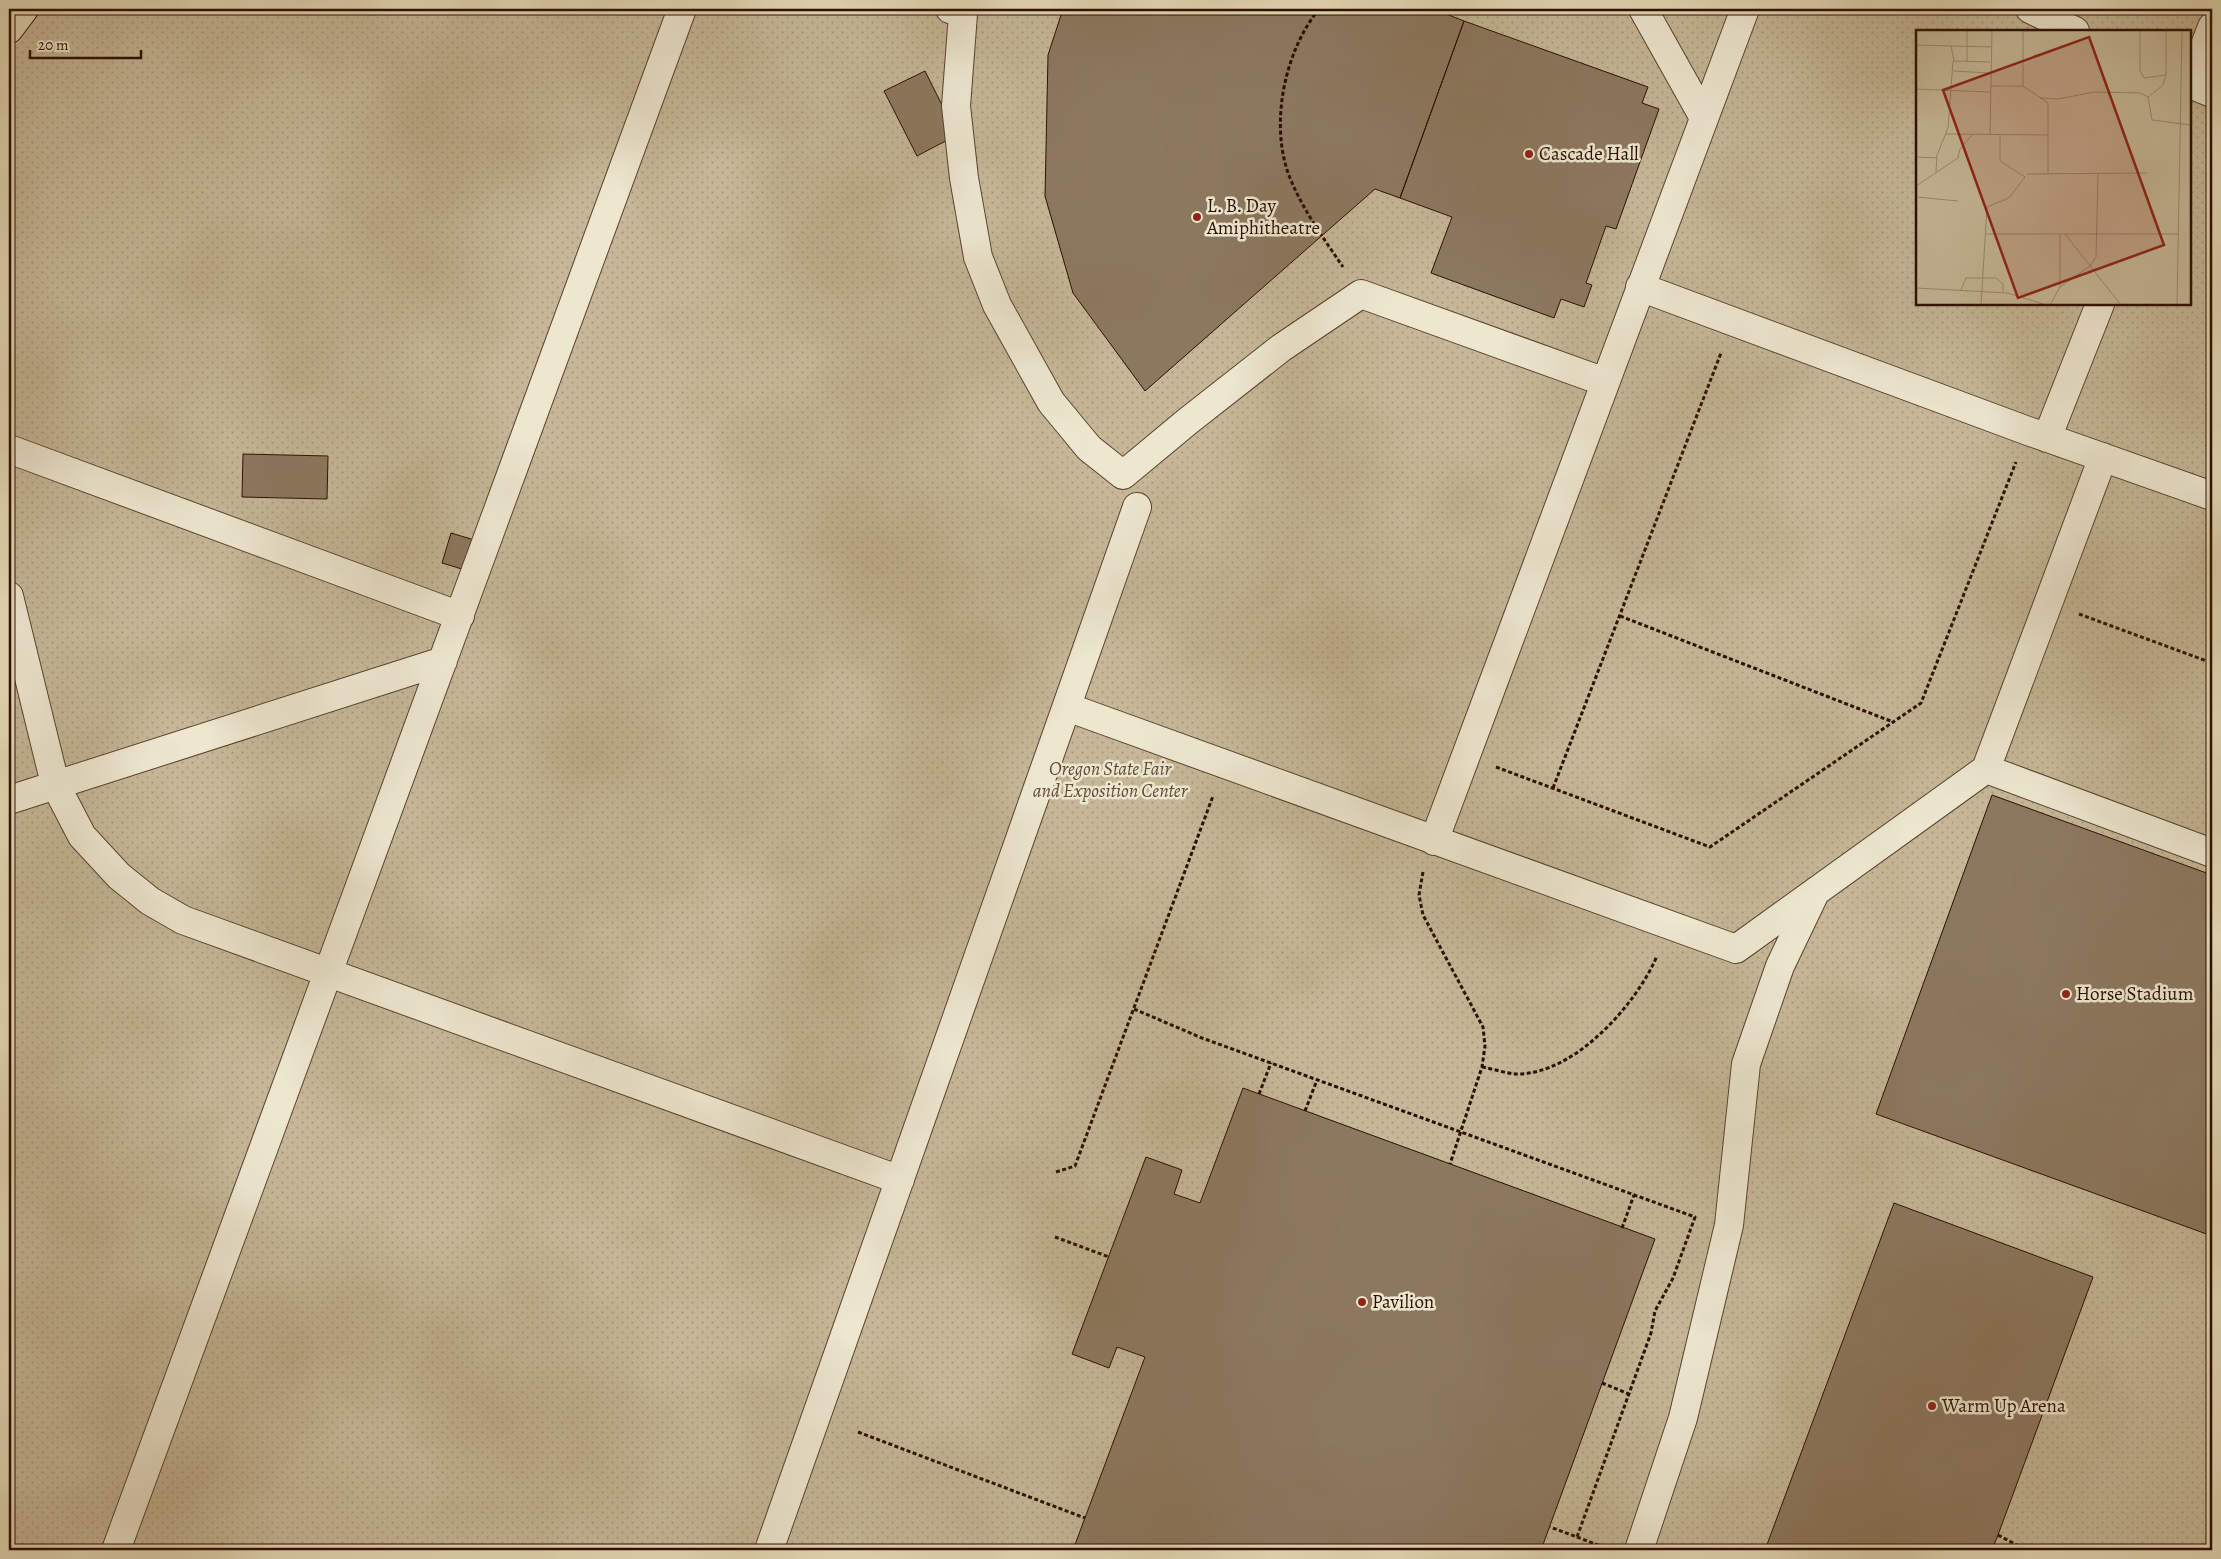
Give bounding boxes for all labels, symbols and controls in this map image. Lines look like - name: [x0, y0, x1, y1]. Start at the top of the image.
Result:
- scale bar: [30, 28, 141, 60]
- inset map: [1916, 30, 2191, 305]
- text: 20 m: [38, 35, 69, 55]
- place label: Cascade Hall: [1539, 141, 1639, 167]
- marker: Cascade Hall: [1523, 148, 1535, 160]
- place label: L. B. Day Amiphitheatre: [1206, 193, 1320, 241]
- marker: L. B. Day Amiphitheatre: [1191, 211, 1203, 223]
- park label: Oregon State Fair and Exposition Center: [1033, 756, 1189, 804]
- place label: Horse Stadium: [2076, 981, 2194, 1007]
- marker: Horse Stadium: [2060, 988, 2072, 1000]
- place label: Pavilion: [1372, 1289, 1434, 1315]
- marker: Pavilion: [1356, 1296, 1368, 1308]
- place label: Warm Up Arena: [1941, 1393, 2066, 1419]
- marker: Warm Up Arena: [1926, 1400, 1938, 1412]

